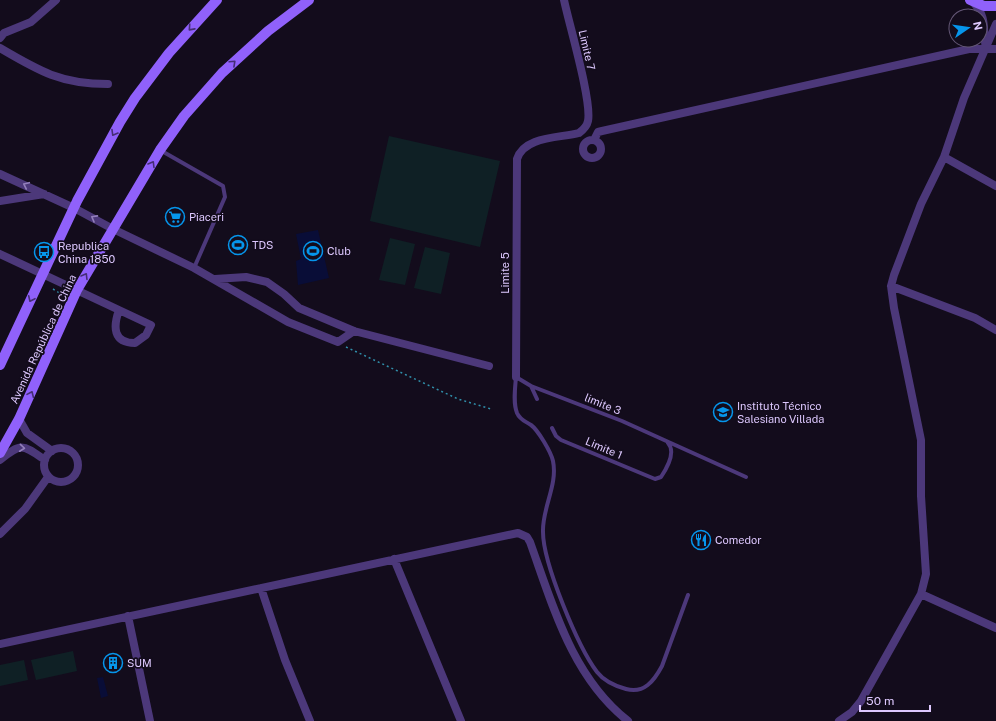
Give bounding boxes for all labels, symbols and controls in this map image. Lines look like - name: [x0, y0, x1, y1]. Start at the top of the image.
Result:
- north arrow: [948, 8, 988, 48]
- text: N: [971, 20, 985, 31]
- one-way arrow: [188, 24, 195, 31]
- street label: Limite 7: [577, 29, 598, 72]
- one-way arrow: [228, 61, 236, 68]
- one-way arrow: [111, 129, 118, 136]
- one-way arrow: [147, 161, 154, 168]
- one-way arrow: [22, 182, 29, 190]
- supermarket icon: Piaceri: [164, 206, 186, 228]
- place label: Piaceri: [189, 211, 224, 223]
- one-way arrow: [91, 216, 98, 223]
- sports icon: TDS: [227, 234, 249, 256]
- place label: TDS: [252, 239, 273, 251]
- place label: Republica China 1850: [58, 240, 115, 265]
- sports icon: Club: [302, 240, 324, 262]
- bus stop icon: Republica China 1850: [33, 241, 55, 263]
- place label: Club: [327, 245, 351, 257]
- street label: Limite 5: [499, 252, 511, 294]
- street label: Avenida República de China: [8, 272, 78, 406]
- one-way arrow: [81, 273, 88, 280]
- one-way arrow: [28, 295, 36, 302]
- one-way arrow: [26, 390, 34, 397]
- street label: limite 3: [583, 391, 623, 417]
- place label: Instituto Técnico Salesiano Villada: [737, 400, 824, 425]
- school or university icon: Instituto Técnico Salesiano Villada: [712, 401, 734, 423]
- street label: Limite 1: [584, 435, 624, 461]
- one-way arrow: [19, 444, 25, 453]
- restaurant icon: Comedor: [690, 529, 712, 551]
- place label: Comedor: [715, 534, 762, 546]
- building icon: SUM: [102, 652, 124, 674]
- place label: SUM: [127, 657, 152, 669]
- scale bar: [860, 687, 930, 713]
- text: 50 m: [866, 694, 894, 708]

